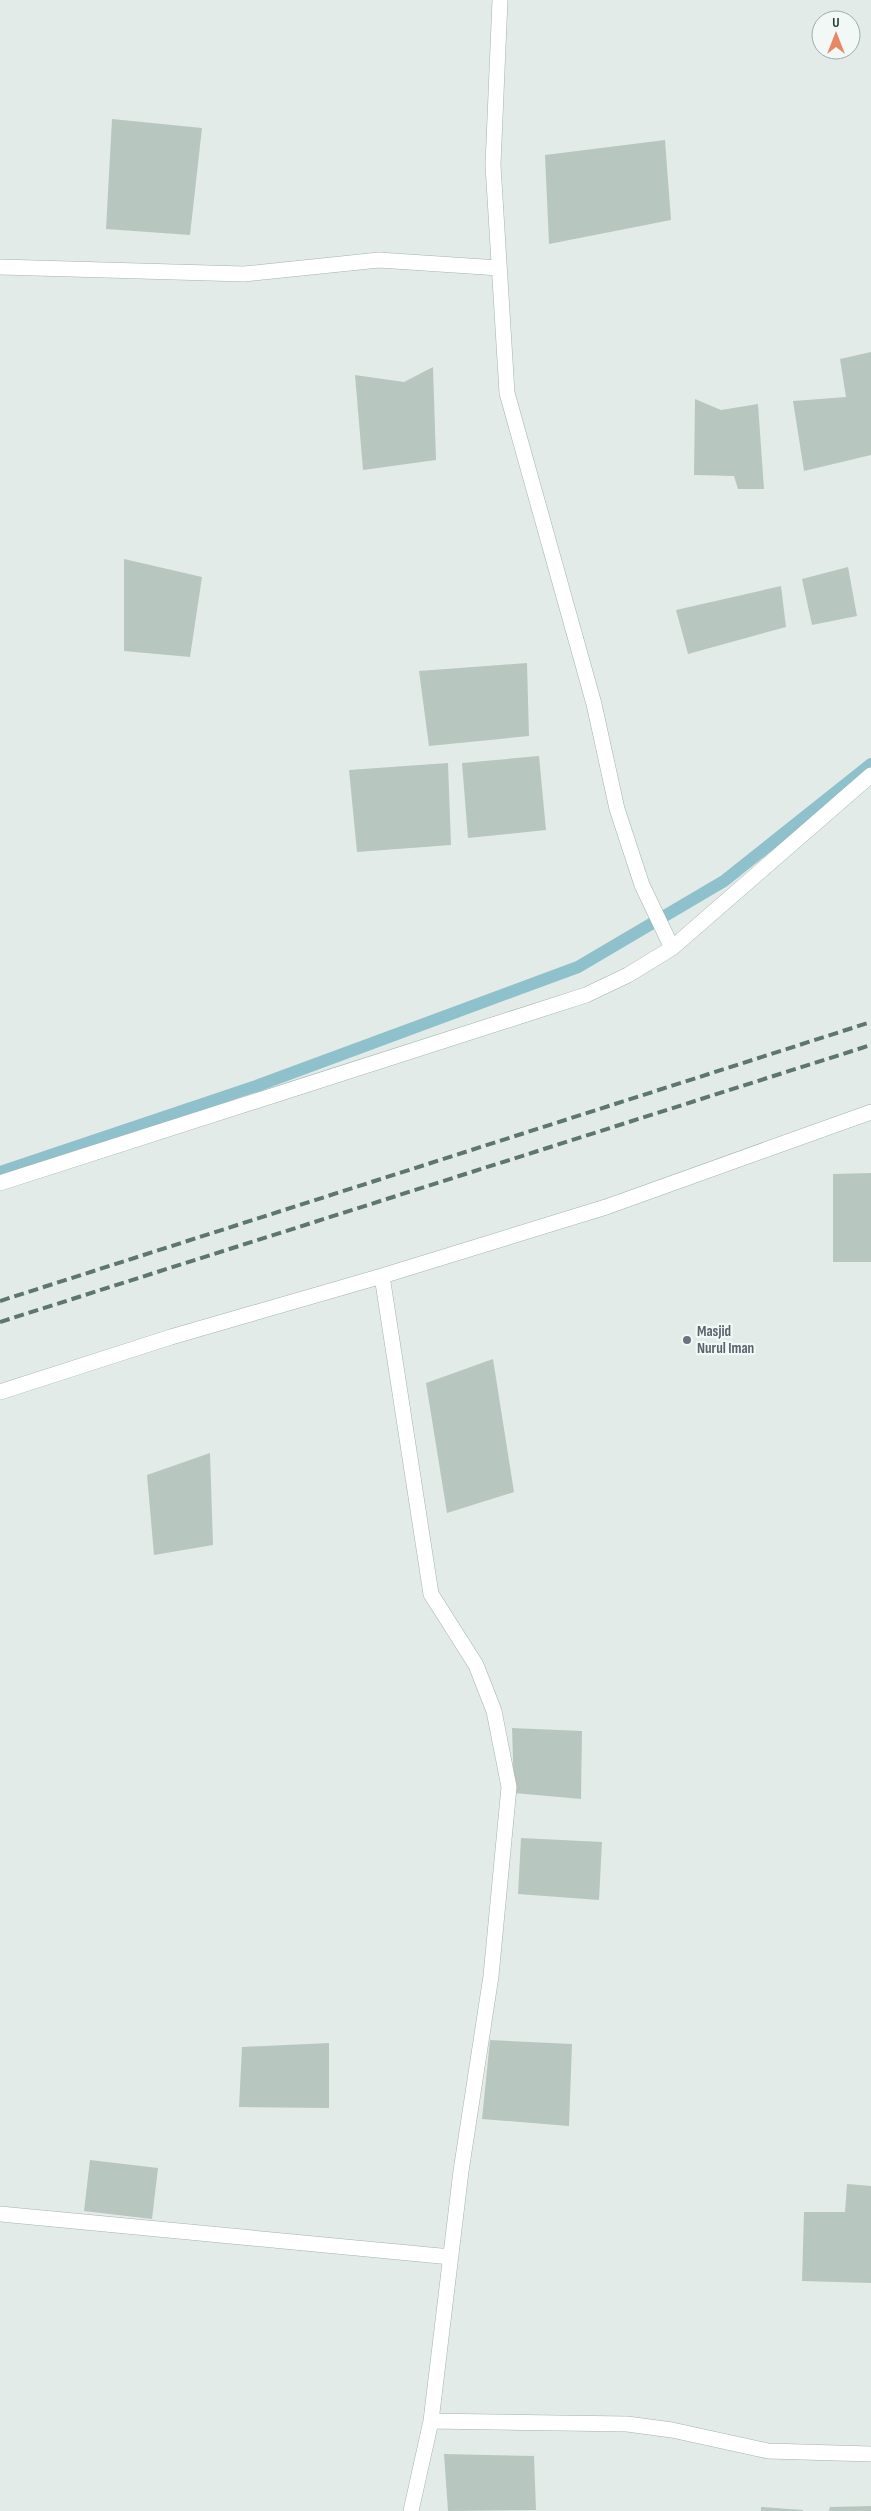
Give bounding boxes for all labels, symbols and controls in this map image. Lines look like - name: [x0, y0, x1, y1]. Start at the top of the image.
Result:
- north arrow: [811, 10, 861, 60]
- text: U: [832, 14, 840, 31]
- place label: Masjid Nurul Iman: [697, 1322, 754, 1358]
- marker: Masjid Nurul Iman: [681, 1334, 693, 1346]

